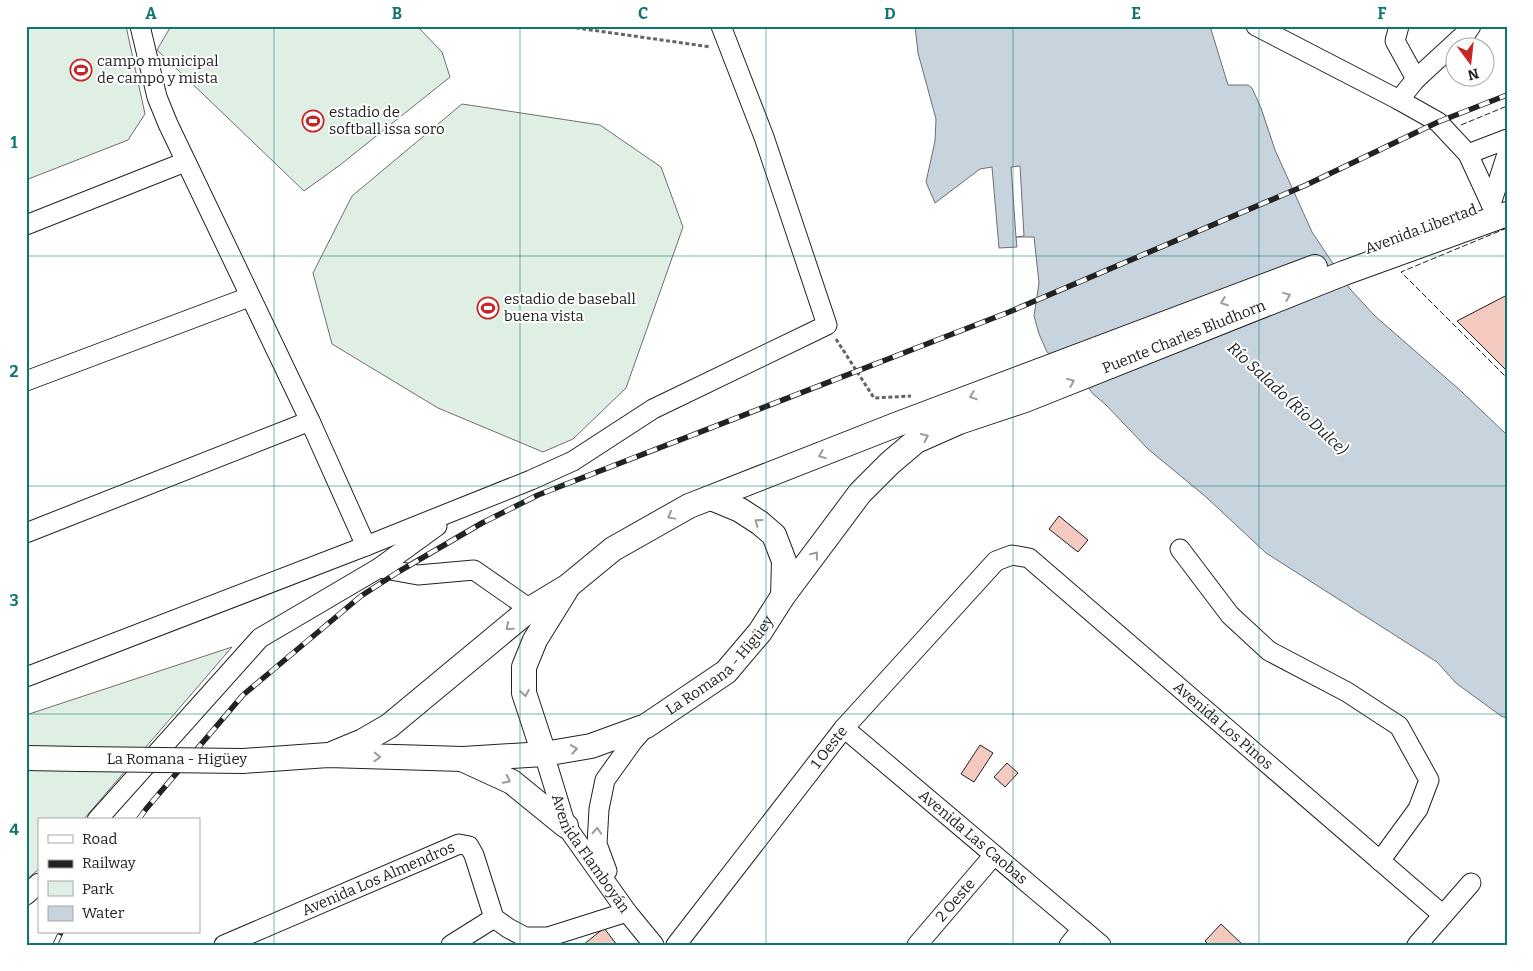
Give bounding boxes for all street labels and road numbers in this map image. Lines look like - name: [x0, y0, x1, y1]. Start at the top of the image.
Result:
- street label: Avenida Libertad: [1362, 200, 1480, 258]
- street label: Puente Charles Bludhorn: [1100, 296, 1269, 377]
- street label: La Romana - Higüey: [663, 612, 777, 719]
- street label: Avenida Los Pinos: [1170, 678, 1276, 773]
- street label: 1 Oeste: [807, 722, 851, 772]
- street label: La Romana - Higüey: [107, 750, 247, 768]
- street label: Avenida Las Caobas: [915, 786, 1031, 888]
- street label: Avenida Flamboyán: [548, 792, 634, 917]
- street label: Avenida Los Almendros: [299, 838, 457, 919]
- street label: 2 Oeste: [932, 875, 979, 925]

